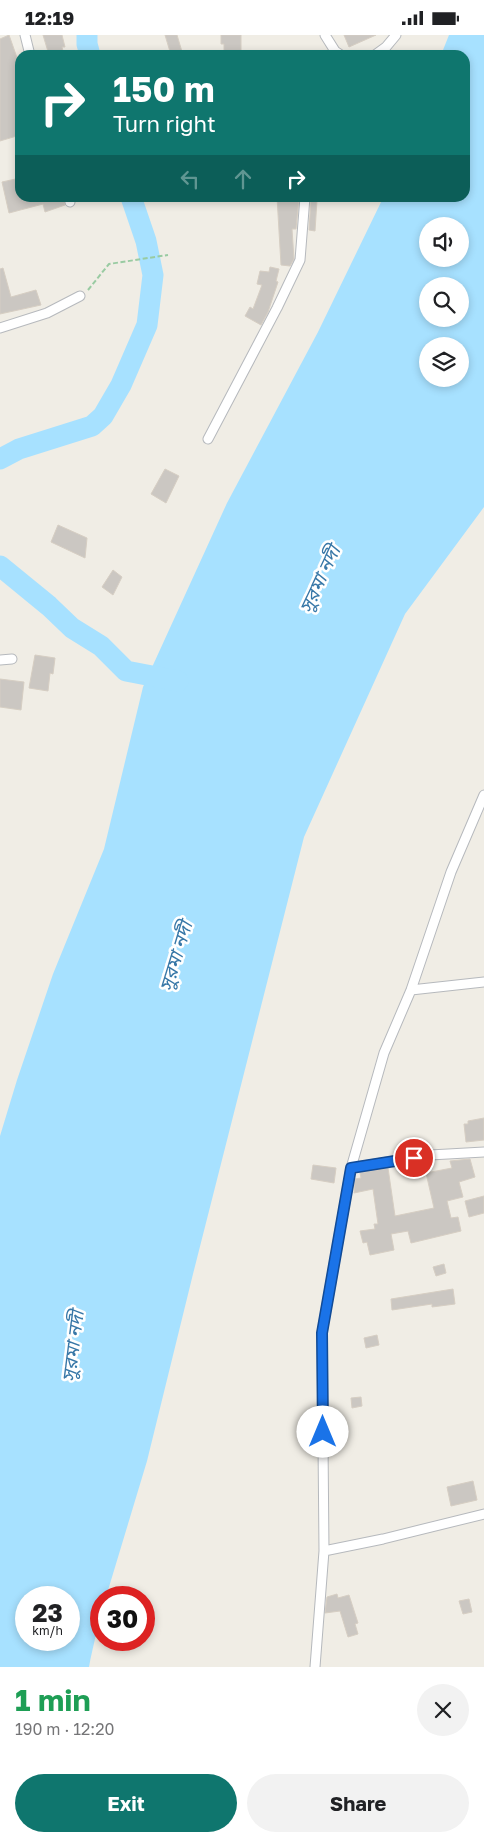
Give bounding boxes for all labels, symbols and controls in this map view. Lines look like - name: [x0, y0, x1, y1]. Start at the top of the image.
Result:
- text: 12:19: [25, 6, 74, 29]
- text: 150 m: [113, 68, 215, 110]
- icon: right: [30, 70, 95, 135]
- text: Turn right: [113, 110, 216, 137]
- icon: left: [176, 165, 204, 193]
- icon: ahead: [229, 165, 257, 193]
- icon: right: [282, 165, 310, 193]
- map controls: [419, 217, 469, 387]
- button: sound: [419, 217, 469, 267]
- button: search: [419, 277, 469, 327]
- button: layers: [419, 337, 469, 387]
- water label: সুরমা নদী: [293, 538, 347, 617]
- water label: সুরমা নদী: [154, 915, 199, 994]
- pin: [393, 1137, 435, 1179]
- icon: arrive: [400, 1144, 428, 1172]
- water label: সুরমা নদী: [56, 1305, 89, 1383]
- position arrow: [296, 1405, 348, 1457]
- speed limit sign: 30: [90, 1586, 155, 1651]
- text: 23: [32, 1597, 63, 1628]
- text: km/h: [32, 1623, 63, 1638]
- text: 1 min: [15, 1682, 91, 1718]
- button: close: [417, 1684, 469, 1736]
- text: 190 m · 12:20: [15, 1719, 114, 1739]
- button: Exit: [15, 1774, 237, 1832]
- button: Share: [247, 1774, 469, 1832]

